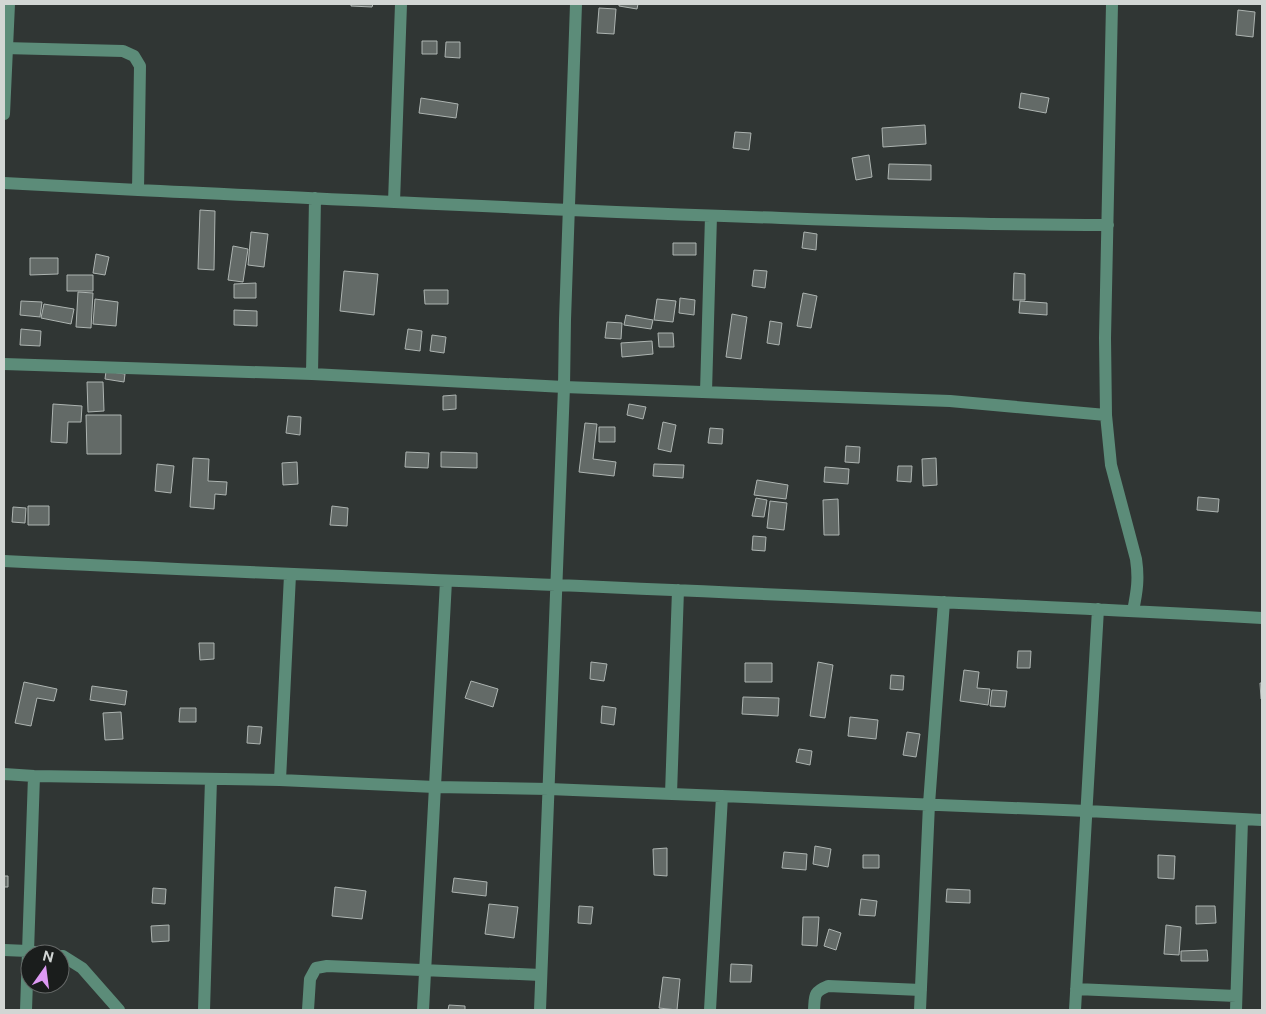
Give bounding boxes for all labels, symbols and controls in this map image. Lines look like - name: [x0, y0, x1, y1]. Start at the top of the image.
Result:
- north arrow: [20, 944, 70, 994]
- text: N: [41, 947, 55, 965]

